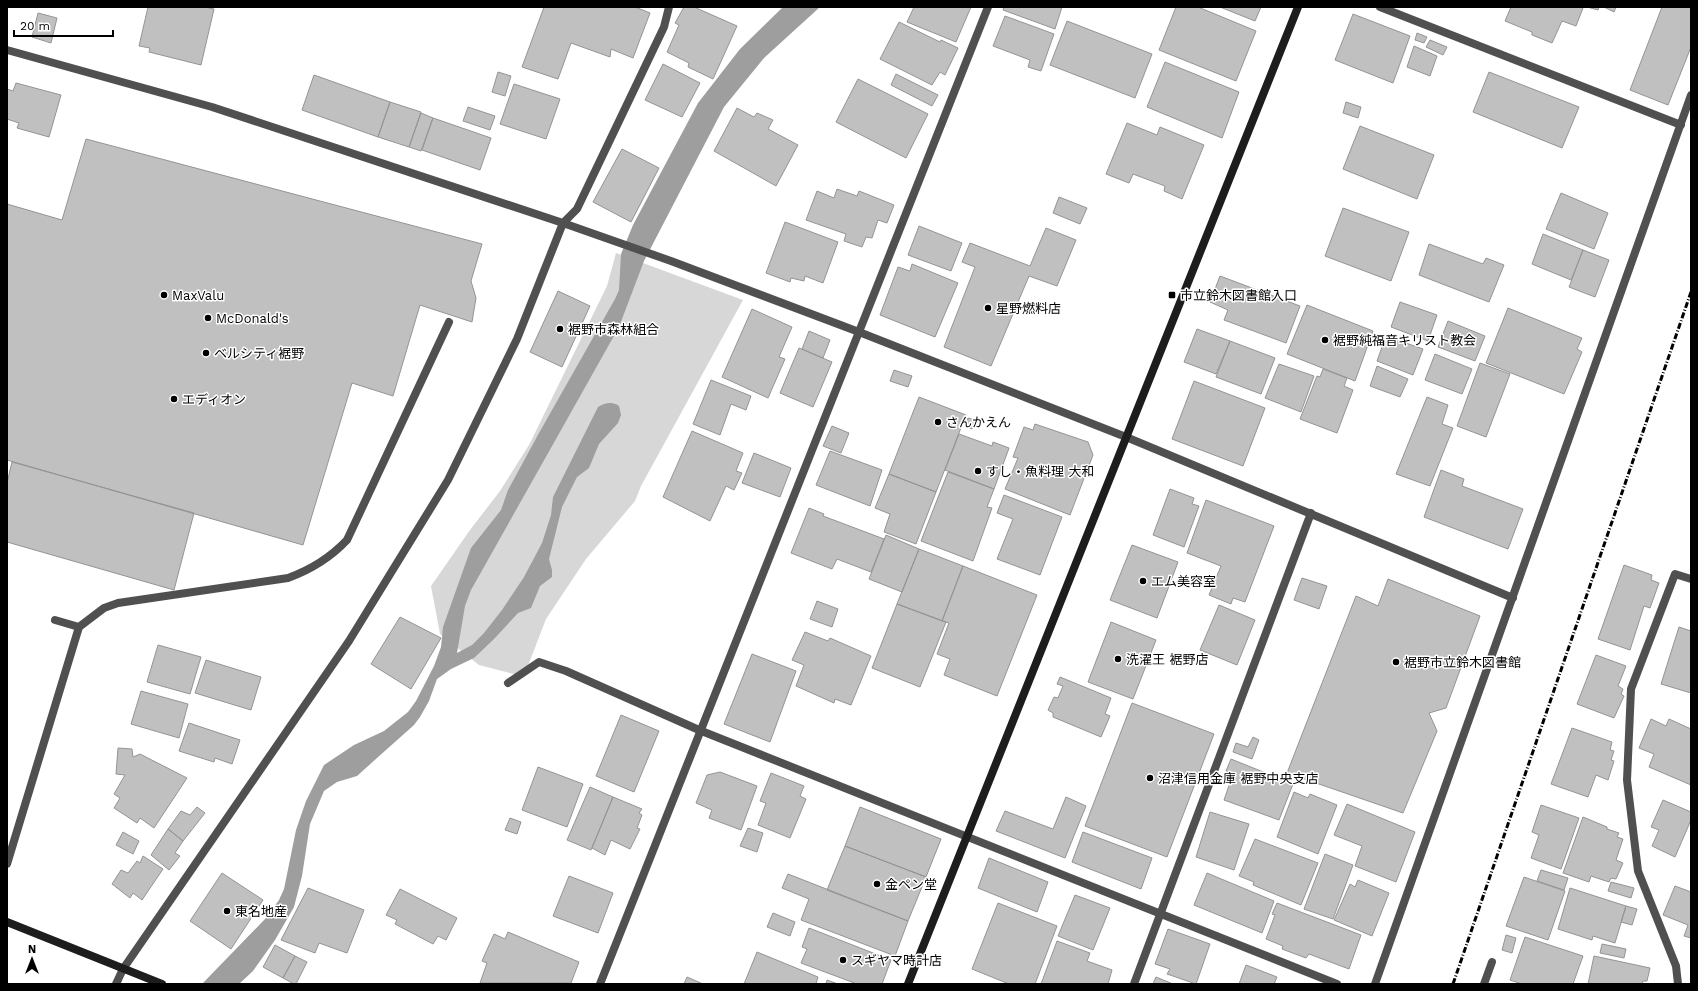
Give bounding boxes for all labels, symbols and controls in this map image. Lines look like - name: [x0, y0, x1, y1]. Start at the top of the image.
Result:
- scale bar: [14, 12, 113, 38]
- text: 20 m: [20, 19, 50, 33]
- place label: MaxValu: [172, 288, 224, 303]
- place label: 市立鈴木図書館入口: [1180, 288, 1297, 303]
- marker: MaxValu: [159, 290, 169, 300]
- marker: 市立鈴木図書館入口: [1167, 290, 1177, 300]
- place label: 星野燃料店: [996, 301, 1061, 316]
- marker: 星野燃料店: [983, 303, 993, 313]
- place label: McDonald's: [216, 311, 289, 326]
- marker: McDonald's: [203, 313, 213, 323]
- place label: 裾野市森林組合: [568, 322, 659, 337]
- marker: 裾野市森林組合: [555, 324, 565, 334]
- place label: 裾野純福音キリスト教会: [1333, 333, 1476, 348]
- marker: 裾野純福音キリスト教会: [1320, 335, 1330, 345]
- place label: ベルシティ裾野: [214, 346, 304, 361]
- marker: ベルシティ裾野: [201, 348, 211, 358]
- place label: エディオン: [182, 392, 246, 407]
- marker: エディオン: [169, 394, 179, 404]
- place label: さんかえん: [946, 415, 1011, 430]
- marker: さんかえん: [933, 417, 943, 427]
- place label: すし・魚料理 大和: [986, 464, 1094, 479]
- marker: すし・魚料理 大和: [973, 466, 983, 476]
- place label: エム美容室: [1151, 574, 1216, 589]
- marker: エム美容室: [1138, 576, 1148, 586]
- place label: 洗濯王 裾野店: [1126, 652, 1208, 667]
- marker: 洗濯王 裾野店: [1113, 654, 1123, 664]
- place label: 裾野市立鈴木図書館: [1404, 655, 1521, 670]
- marker: 裾野市立鈴木図書館: [1391, 657, 1401, 667]
- place label: 沼津信用金庫 裾野中央支店: [1158, 771, 1318, 786]
- marker: 沼津信用金庫 裾野中央支店: [1145, 773, 1155, 783]
- place label: 金ペン堂: [885, 877, 937, 892]
- marker: 金ペン堂: [872, 879, 882, 889]
- place label: 東名地産: [235, 904, 287, 919]
- marker: 東名地産: [222, 906, 232, 916]
- north arrow: [12, 939, 52, 979]
- text: N: [28, 943, 36, 956]
- place label: スギヤマ時計店: [851, 953, 942, 968]
- marker: スギヤマ時計店: [838, 955, 848, 965]

